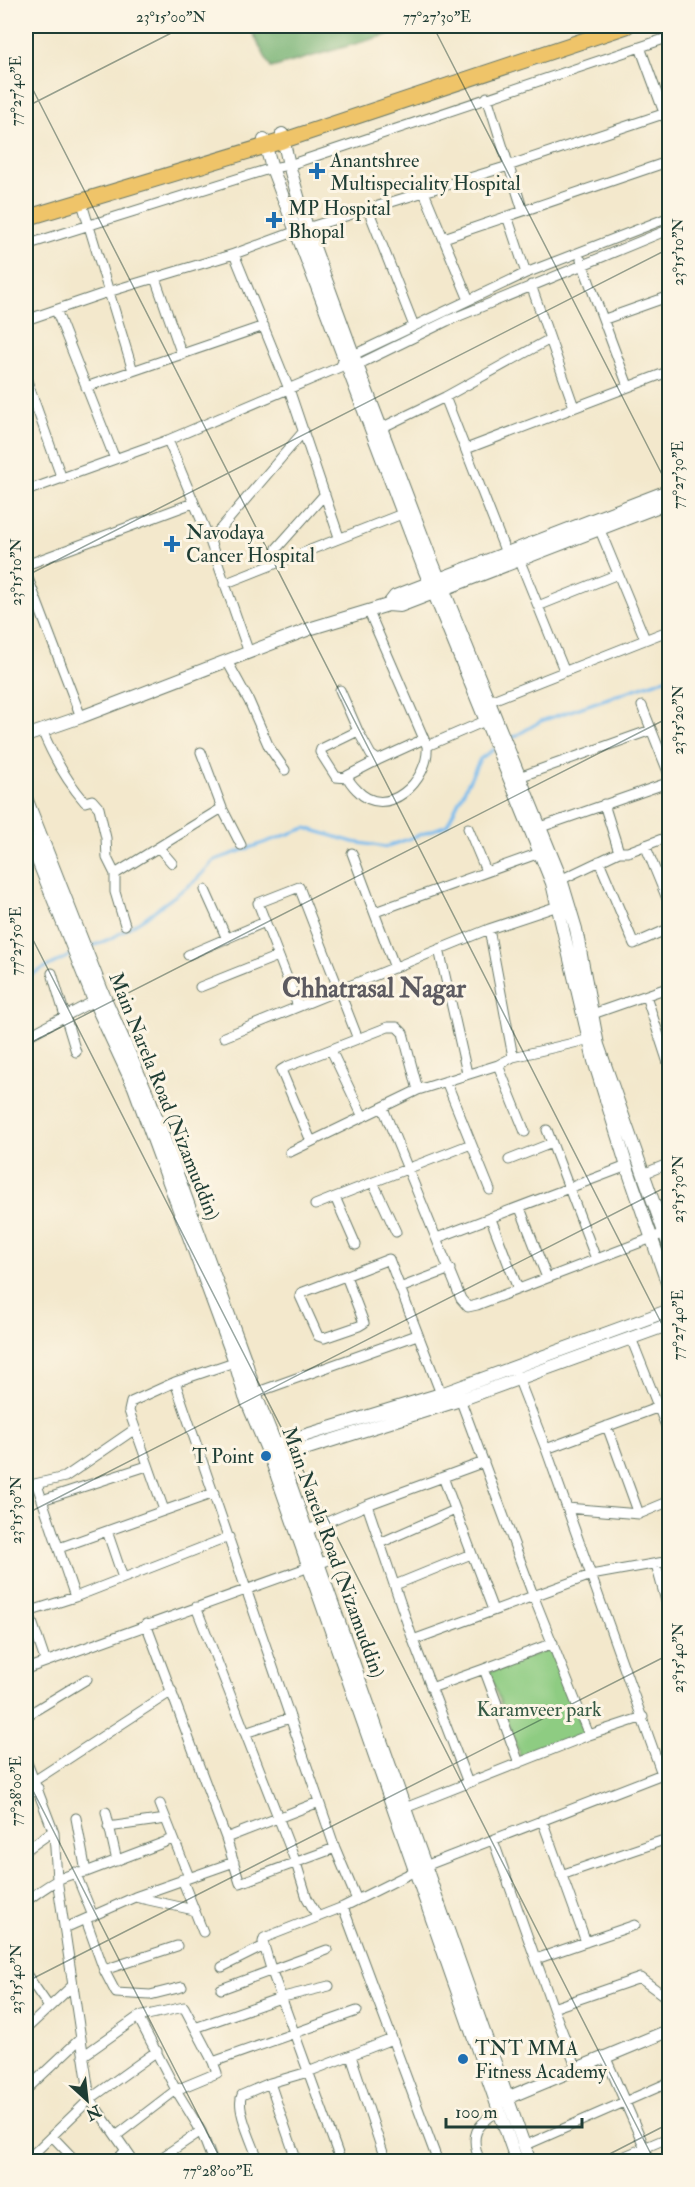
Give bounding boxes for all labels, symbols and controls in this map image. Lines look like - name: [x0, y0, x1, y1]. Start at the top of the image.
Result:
- text: 23°15'00"N: [136, 8, 206, 27]
- text: 77°27'30"E: [403, 8, 471, 27]
- text: 77°27'40"E: [7, 56, 26, 126]
- place label: Anantshree Multispeciality Hospital: [329, 148, 521, 197]
- marker: Anantshree Multispeciality Hospital: [308, 162, 326, 180]
- place label: MP Hospital Bhopal: [288, 196, 391, 245]
- marker: MP Hospital Bhopal: [265, 211, 283, 229]
- text: 23°15'10"N: [669, 218, 688, 286]
- text: 77°27'30"E: [669, 441, 688, 509]
- place label: Navodaya Cancer Hospital: [186, 520, 315, 569]
- marker: Navodaya Cancer Hospital: [163, 535, 181, 553]
- text: 23°15'10"N: [7, 538, 26, 606]
- text: 23°15'20"N: [669, 685, 688, 755]
- text: 77°27'50"E: [7, 906, 26, 975]
- street label: Main Narela Road (Nizamuddin): [103, 969, 226, 1224]
- district label: Chhatrasal Nagar: [282, 973, 466, 1006]
- text: 23°15'30"N: [669, 1155, 688, 1223]
- text: 77°27'40"E: [669, 1290, 688, 1360]
- street label: Main Narela Road (Nizamuddin): [276, 1423, 391, 1681]
- place label: T Point: [192, 1444, 255, 1469]
- marker: T Point: [259, 1449, 273, 1463]
- text: 23°15'30"N: [7, 1476, 26, 1544]
- text: 23°15'40"N: [669, 1622, 688, 1693]
- park label: Karamveer park: [476, 1697, 602, 1723]
- text: 77°28'00"E: [7, 1756, 26, 1826]
- text: 23°15'40"N: [7, 1943, 26, 2014]
- place label: TNT MMA Fitness Academy: [475, 2036, 608, 2084]
- marker: TNT MMA Fitness Academy: [456, 2052, 470, 2066]
- north arrow: [57, 2070, 117, 2130]
- scale bar: [446, 2091, 582, 2129]
- text: N: [82, 2100, 105, 2125]
- text: 100 m: [455, 2101, 498, 2124]
- text: 77°28'00"E: [183, 2162, 253, 2181]

